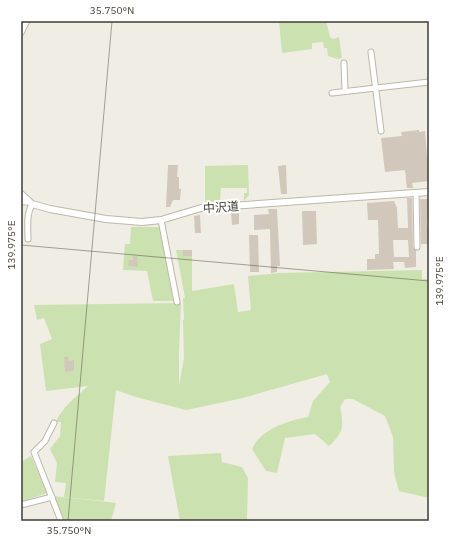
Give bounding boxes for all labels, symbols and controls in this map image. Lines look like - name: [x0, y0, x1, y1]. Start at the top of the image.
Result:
- text: 35.750°N: [90, 4, 134, 17]
- street label: 中沢道: [203, 198, 239, 216]
- text: 139.975°E: [5, 220, 18, 270]
- text: 139.975°E: [433, 256, 446, 306]
- text: 35.750°N: [47, 524, 91, 537]

